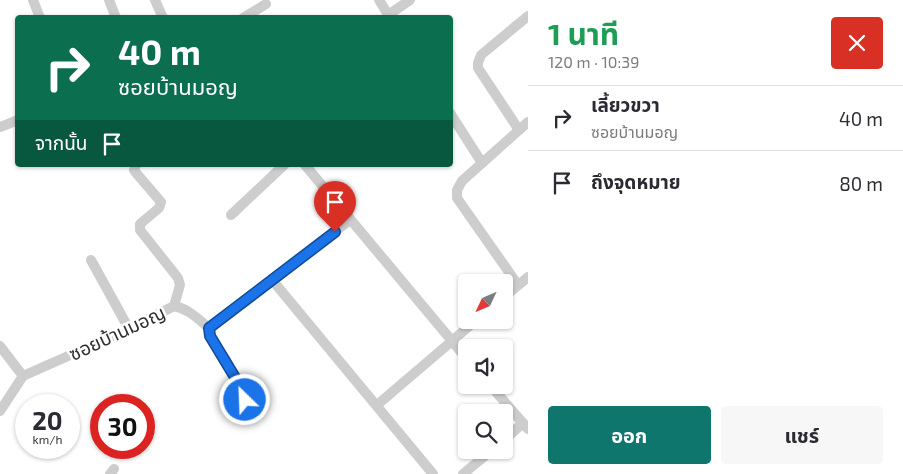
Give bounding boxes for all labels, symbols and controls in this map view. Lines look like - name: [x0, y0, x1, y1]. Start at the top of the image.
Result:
- text: 1 นาที: [548, 15, 619, 51]
- button: close: [831, 17, 883, 69]
- text: 40 m: [118, 30, 201, 72]
- icon: right: [35, 35, 100, 100]
- text: 120 m · 10:39: [548, 52, 639, 71]
- text: ซอยบ้านมอญ: [118, 73, 238, 99]
- text: เลี้ยวขวา: [591, 93, 660, 116]
- icon: right: [548, 104, 576, 132]
- text: 40 m: [839, 107, 883, 130]
- text: ซอยบ้านมอญ: [591, 122, 678, 141]
- icon: arrive: [98, 130, 126, 158]
- text: จากนั้น: [35, 131, 88, 154]
- icon: arrive: [548, 169, 576, 197]
- text: ถึงจุดหมาย: [591, 170, 681, 193]
- text: 80 m: [839, 172, 883, 195]
- pin: [314, 181, 356, 232]
- icon: arrive: [321, 188, 349, 216]
- north arrow: [458, 274, 512, 329]
- map controls: [458, 274, 513, 459]
- street label: ซอยบ้านมอญ: [65, 300, 169, 365]
- button: sound: [458, 339, 513, 394]
- position arrow: [218, 373, 270, 425]
- speed limit sign: 30: [90, 394, 155, 459]
- button: search: [458, 404, 513, 459]
- text: 20: [32, 405, 63, 435]
- button: ออก: [548, 406, 711, 464]
- button: แชร์: [721, 406, 883, 464]
- text: km/h: [33, 432, 62, 446]

